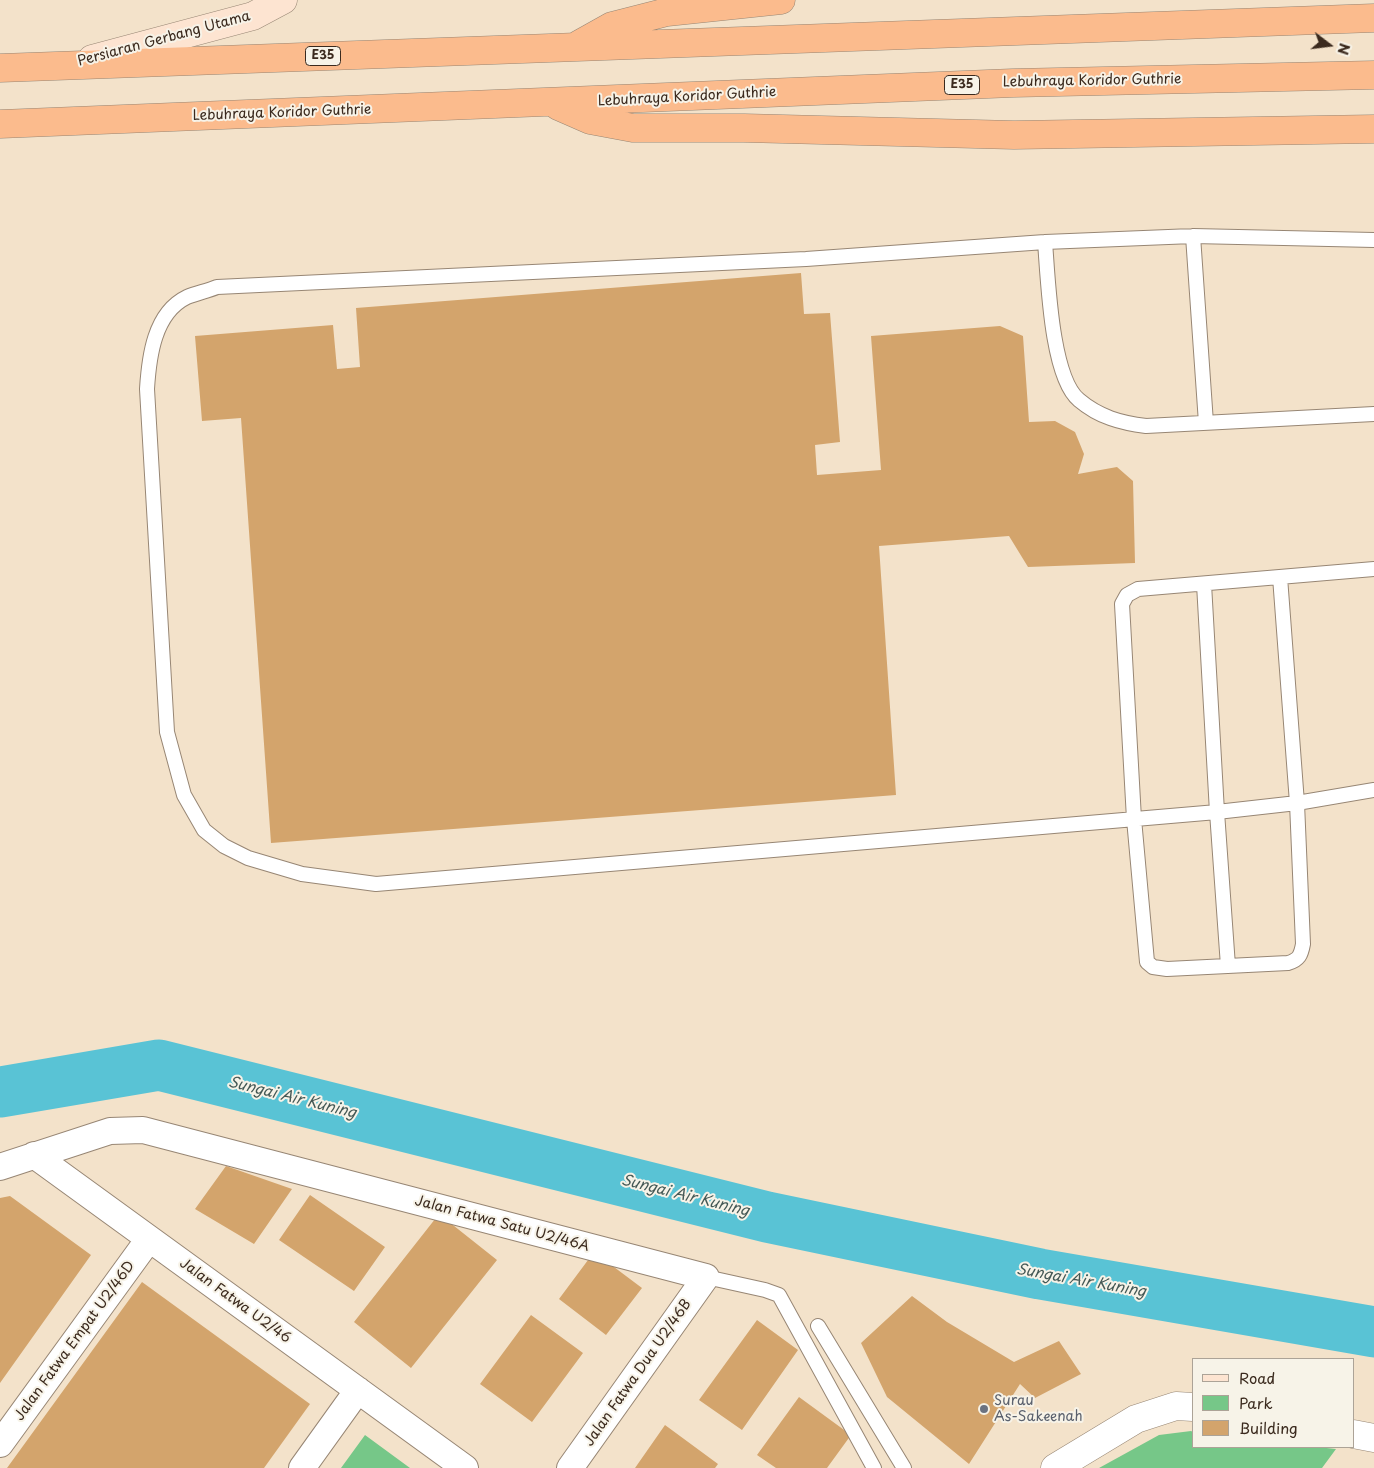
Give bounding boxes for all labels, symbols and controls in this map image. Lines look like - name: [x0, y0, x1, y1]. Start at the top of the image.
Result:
- street label: Persiaran Gerbang Utama: [76, 8, 252, 70]
- north arrow: [1304, 20, 1354, 70]
- text: N: [1332, 41, 1356, 57]
- road number: E35: [306, 46, 340, 66]
- street label: Lebuhraya Koridor Guthrie: [1002, 71, 1182, 91]
- road number: E35: [944, 76, 980, 94]
- street label: Lebuhraya Koridor Guthrie: [597, 84, 777, 110]
- street label: Lebuhraya Koridor Guthrie: [192, 101, 372, 125]
- water label: Sungai Air Kuning: [226, 1073, 358, 1123]
- water label: Sungai Air Kuning: [619, 1171, 751, 1221]
- street label: Jalan Fatwa Satu U2/46A: [413, 1193, 591, 1255]
- street label: Jalan Fatwa U2/46: [176, 1255, 294, 1347]
- street label: Jalan Fatwa Empat U2/46D: [11, 1258, 139, 1424]
- water label: Sungai Air Kuning: [1015, 1261, 1147, 1301]
- street label: Jalan Fatwa Dua U2/46B: [581, 1297, 695, 1449]
- legend: [1192, 1358, 1354, 1448]
- text: Road: [1239, 1366, 1275, 1389]
- text: Park: [1239, 1391, 1273, 1414]
- place label: Surau As-Sakeenah: [994, 1393, 1083, 1425]
- marker: Surau As-Sakeenah: [978, 1403, 990, 1415]
- text: Building: [1239, 1416, 1298, 1439]

